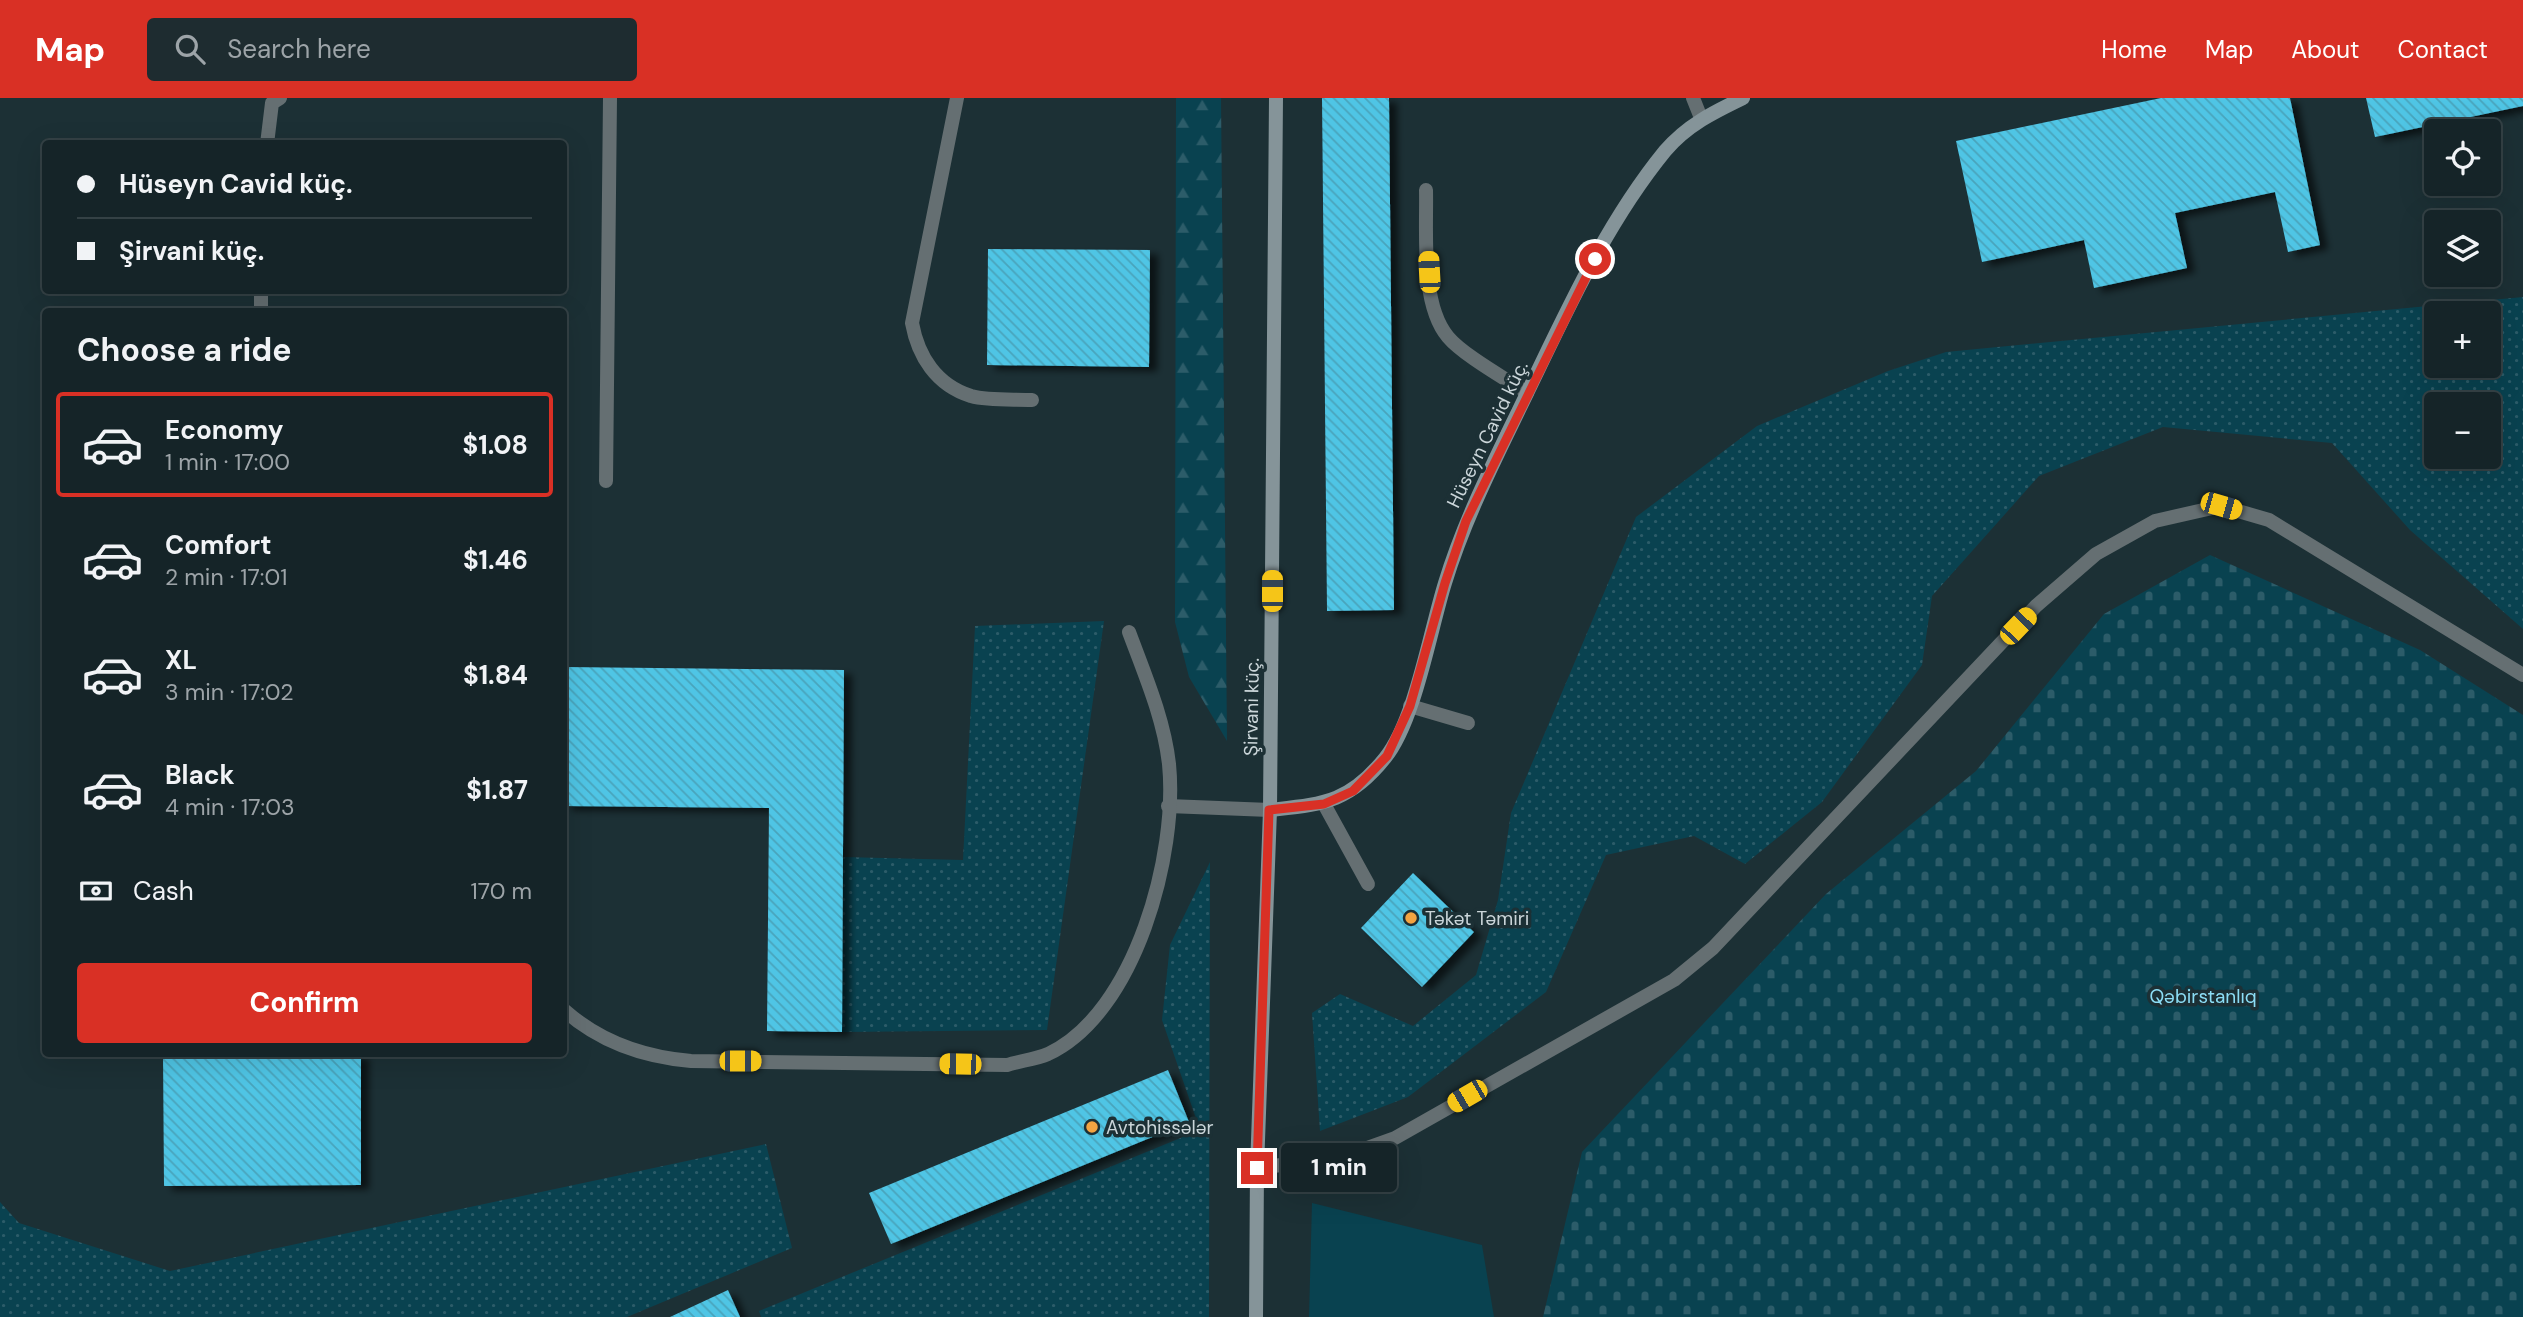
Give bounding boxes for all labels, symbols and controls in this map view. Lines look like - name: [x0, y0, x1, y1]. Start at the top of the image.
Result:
- search box: [147, 18, 637, 81]
- text: Map: [35, 28, 105, 71]
- icon: search: [171, 30, 209, 68]
- text: Search here: [227, 32, 371, 66]
- text: Home: [2101, 34, 2167, 65]
- text: Map: [2205, 34, 2253, 65]
- text: About: [2291, 34, 2360, 65]
- text: Contact: [2398, 34, 2488, 65]
- map controls: [2424, 119, 2501, 469]
- button: locate: [2424, 119, 2501, 196]
- text: Hüseyn Cavid küç.: [119, 167, 353, 201]
- button: layers: [2424, 210, 2501, 287]
- text: Şirvani küç.: [119, 234, 264, 268]
- route start: [1579, 243, 1611, 275]
- car: [1418, 250, 1441, 294]
- button: +: [2424, 301, 2501, 378]
- text: Choose a ride: [77, 329, 292, 371]
- street label: Hüseyn Cavid küç.: [1441, 357, 1534, 512]
- button: −: [2424, 392, 2501, 469]
- icon: car: [81, 413, 144, 476]
- text: Economy: [165, 413, 283, 447]
- text: $1.08: [463, 428, 528, 462]
- text: 1 min · 17:00: [165, 447, 290, 477]
- car: [2198, 490, 2245, 522]
- icon: car: [81, 528, 144, 591]
- text: Comfort: [165, 528, 271, 562]
- text: $1.46: [463, 543, 528, 577]
- text: 2 min · 17:01: [165, 562, 287, 592]
- car: [1262, 570, 1283, 612]
- car: [1996, 604, 2041, 648]
- icon: car: [81, 643, 144, 706]
- text: XL: [165, 643, 197, 677]
- text: $1.84: [463, 658, 528, 692]
- street label: Şirvani küç.: [1238, 658, 1265, 756]
- text: 3 min · 17:02: [165, 677, 294, 707]
- icon: car: [81, 758, 144, 821]
- text: Black: [165, 758, 235, 792]
- text: $1.87: [466, 773, 528, 807]
- text: 4 min · 17:03: [165, 792, 295, 822]
- icon: cash: [77, 872, 115, 910]
- text: Cash: [133, 874, 194, 908]
- text: 170 m: [471, 876, 532, 906]
- place label: Təkət Təmiri: [1425, 906, 1529, 931]
- marker: Təkət Təmiri: [1403, 910, 1419, 926]
- button: Confirm: [77, 963, 532, 1043]
- park label: Qəbirstanlıq: [2149, 984, 2257, 1009]
- car: [720, 1051, 762, 1072]
- car: [939, 1053, 982, 1075]
- car: [1444, 1076, 1491, 1116]
- place label: Avtohissələr: [1106, 1115, 1214, 1140]
- marker: Avtohissələr: [1084, 1119, 1100, 1135]
- callout: 1 min: [1282, 1144, 1397, 1192]
- route end: [1241, 1152, 1273, 1184]
- text: 1 min: [1311, 1152, 1367, 1182]

